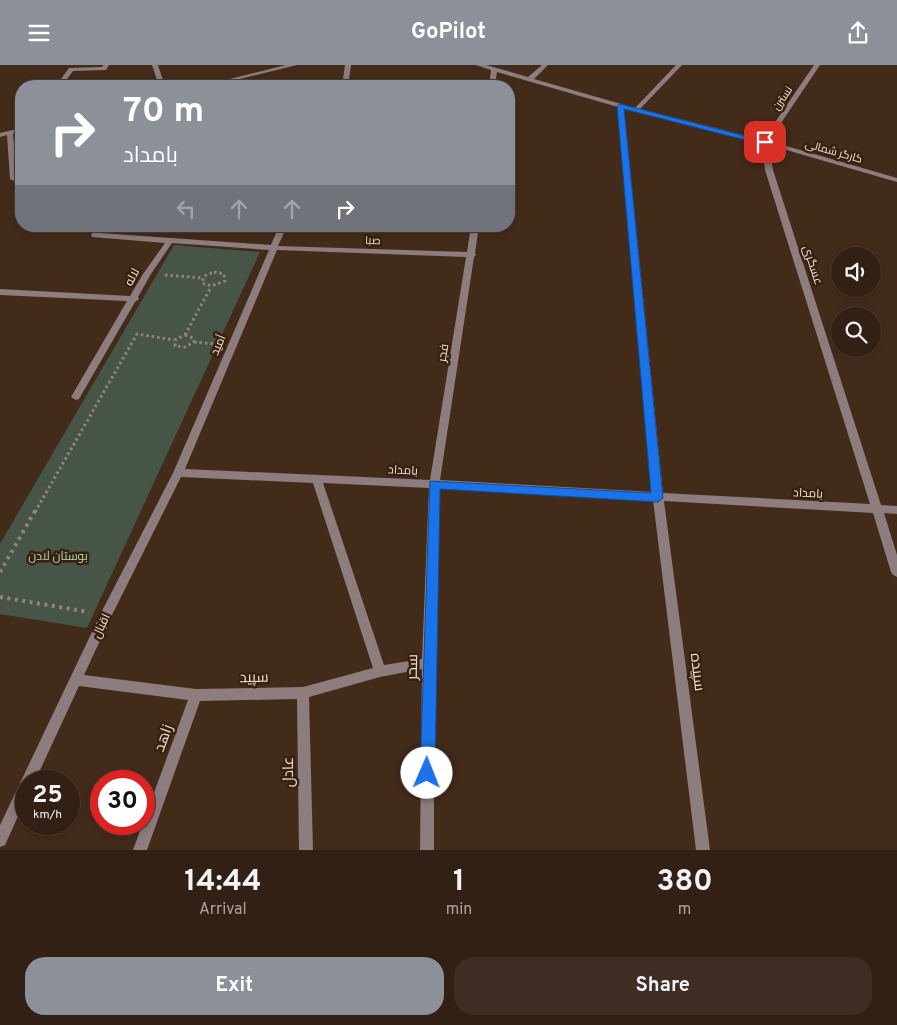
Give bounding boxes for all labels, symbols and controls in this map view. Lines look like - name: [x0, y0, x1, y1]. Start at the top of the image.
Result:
- icon: menu: [25, 19, 53, 47]
- text: GoPilot: [411, 19, 486, 46]
- icon: share: [844, 19, 872, 47]
- street label: نسترن: [770, 84, 796, 113]
- text: 70 m: [123, 90, 204, 134]
- icon: right: [40, 100, 105, 165]
- pin: [744, 121, 786, 163]
- icon: arrive: [751, 128, 779, 156]
- street label: کارگر شمالی: [804, 137, 864, 167]
- text: بامداد: [123, 143, 178, 170]
- icon: left: [172, 195, 200, 223]
- icon: ahead: [225, 195, 253, 223]
- icon: ahead: [278, 195, 306, 223]
- icon: right: [331, 195, 359, 223]
- street label: صبا: [365, 234, 381, 248]
- street label: عسگری: [798, 244, 826, 287]
- map controls: [831, 247, 881, 357]
- button: sound: [831, 247, 881, 297]
- street label: لاله: [122, 266, 144, 289]
- button: search: [831, 307, 881, 357]
- street label: اُمید: [207, 333, 230, 358]
- street label: فجر: [435, 343, 453, 364]
- street label: بامداد: [388, 462, 418, 480]
- street label: بامداد: [793, 485, 823, 503]
- park label: بوستان لادن: [28, 549, 88, 565]
- street label: اقبال: [89, 611, 115, 641]
- street label: سپیده: [685, 652, 708, 692]
- street label: سحر: [404, 654, 423, 681]
- street label: سپید: [239, 669, 269, 688]
- street label: زاهد: [151, 722, 178, 755]
- position arrow: [400, 746, 452, 798]
- street label: عادل: [280, 757, 299, 787]
- speed limit sign: 30: [90, 770, 155, 835]
- text: 25: [32, 780, 63, 812]
- text: km/h: [33, 807, 62, 823]
- text: 14:44: [184, 864, 261, 901]
- text: 1: [453, 864, 465, 901]
- text: 380: [657, 864, 713, 901]
- text: Arrival: [199, 900, 247, 920]
- text: min: [446, 900, 472, 920]
- text: m: [678, 900, 691, 920]
- button: Exit: [25, 957, 444, 1015]
- button: Share: [454, 957, 872, 1015]

